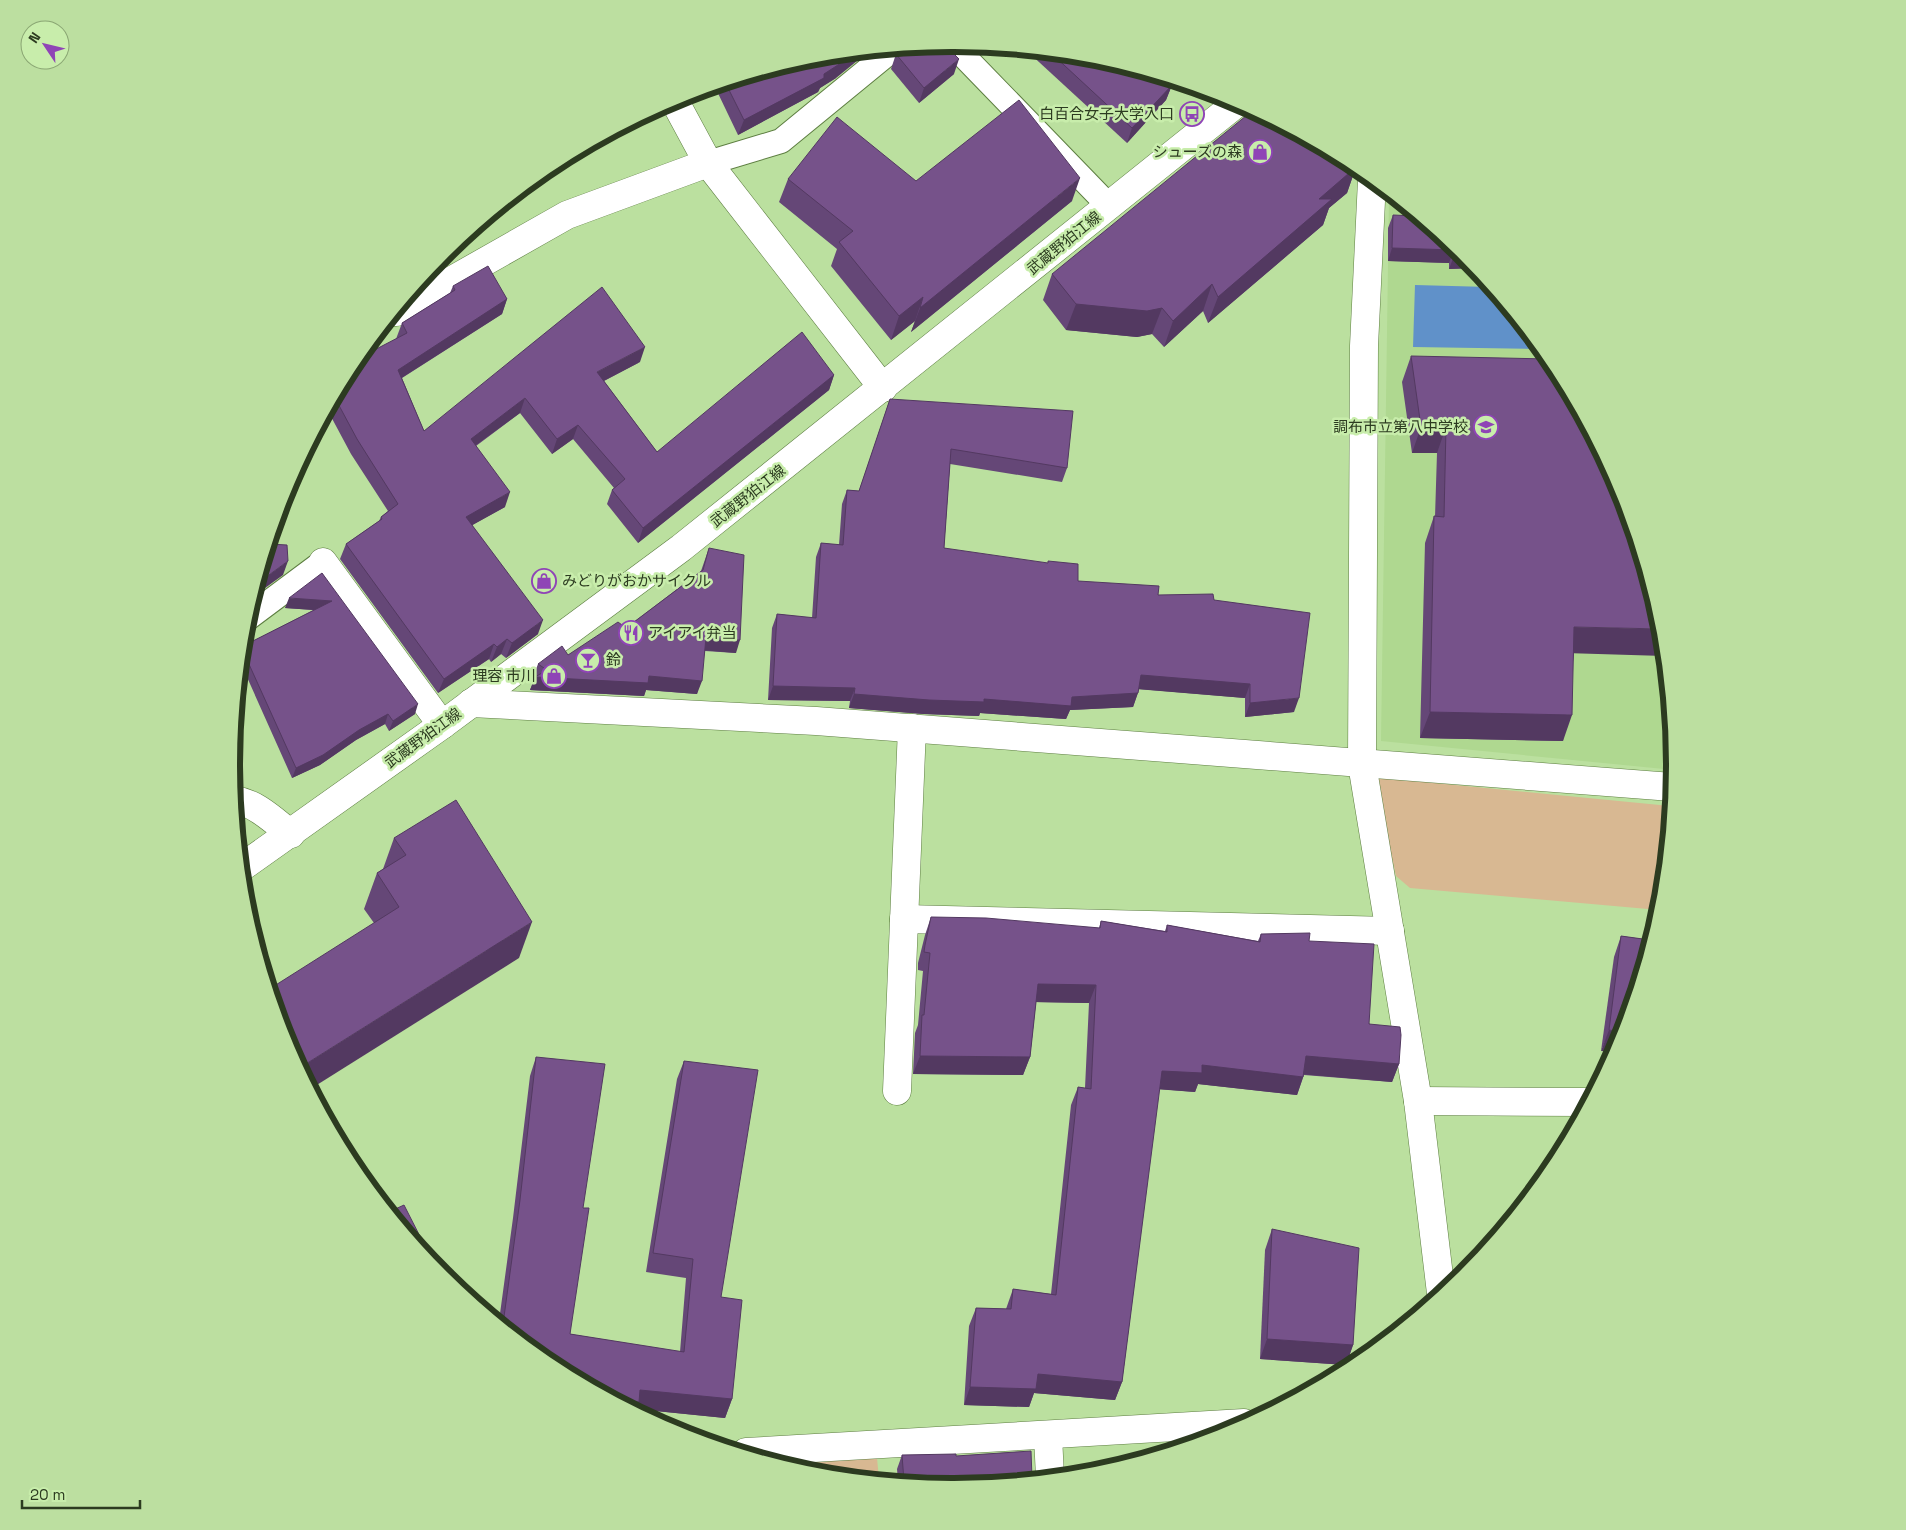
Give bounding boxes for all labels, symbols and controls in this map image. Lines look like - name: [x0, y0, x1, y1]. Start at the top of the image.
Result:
- north arrow: [20, 20, 70, 70]
- text: N: [24, 29, 44, 47]
- bus stop icon: 白百合女子大学入口: [1179, 101, 1205, 127]
- place label: 白百合女子大学入口: [1039, 104, 1174, 123]
- shop icon: シューズの森: [1247, 139, 1273, 165]
- place label: シューズの森: [1153, 142, 1242, 161]
- street label: 武蔵野狛江線: [1023, 207, 1105, 278]
- school or university icon: 調布市立第八中学校: [1473, 414, 1499, 440]
- place label: 調布市立第八中学校: [1333, 417, 1468, 436]
- street label: 武蔵野狛江線: [706, 460, 789, 531]
- shop icon: みどりがおかサイクル: [531, 568, 557, 594]
- place label: みどりがおかサイクル: [562, 571, 711, 590]
- restaurant icon: アイアイ弁当: [618, 620, 644, 646]
- place label: アイアイ弁当: [648, 623, 737, 642]
- bar icon: 鈴: [575, 647, 601, 673]
- place label: 鈴: [606, 650, 621, 669]
- shop icon: 理容 市川: [541, 663, 567, 689]
- place label: 理容 市川: [472, 666, 536, 685]
- street label: 武蔵野狛江線: [381, 703, 465, 772]
- scale bar: [22, 1478, 140, 1510]
- text: 20 m: [30, 1485, 65, 1504]

